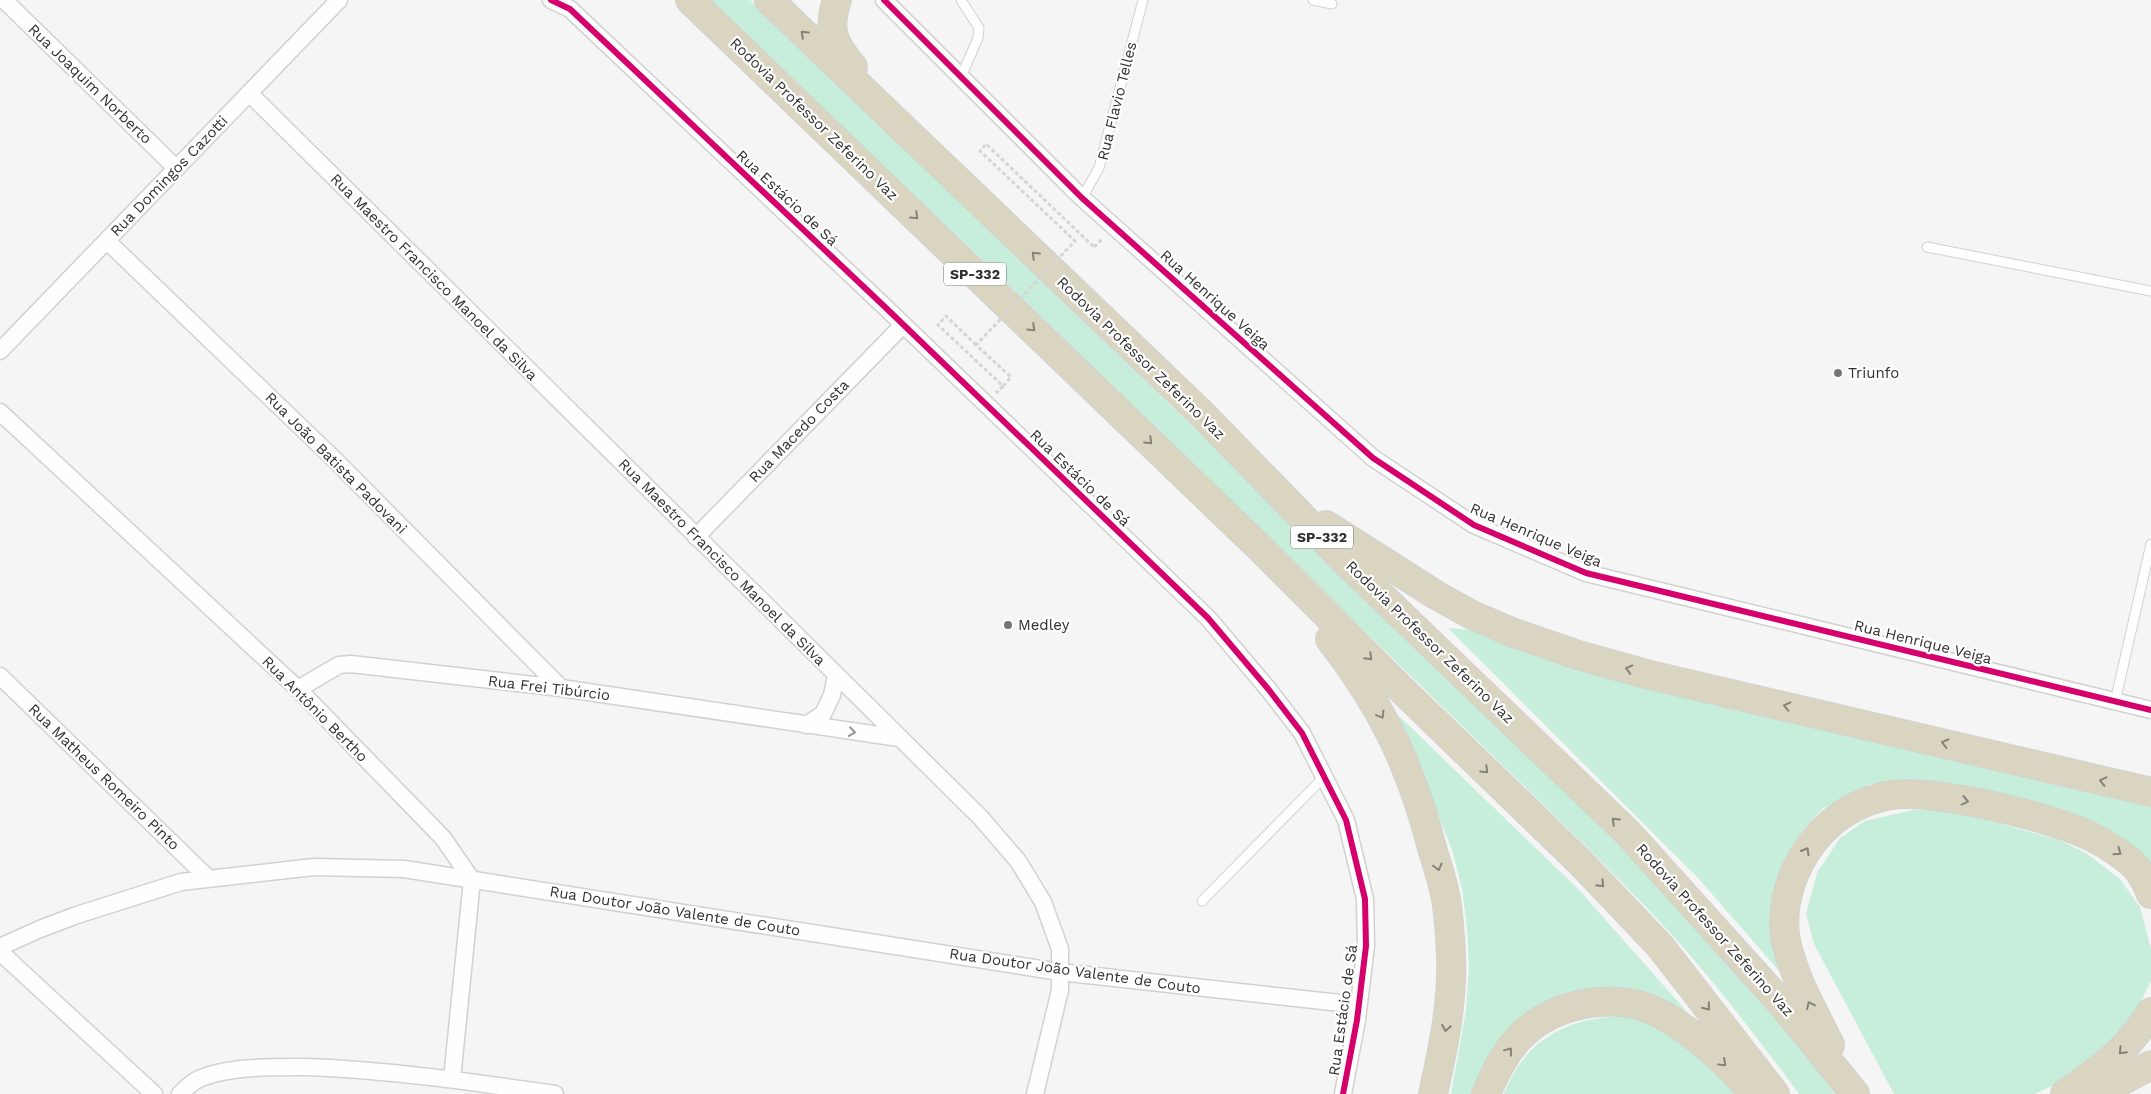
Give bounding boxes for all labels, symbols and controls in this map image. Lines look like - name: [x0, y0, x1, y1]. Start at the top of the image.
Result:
- street label: Rua Joaquim Norberto: [24, 20, 156, 148]
- one-way arrow: [801, 31, 810, 40]
- street label: Rodovia Professor Zeferino Vaz: [726, 34, 902, 204]
- street label: Rua Flavio Telles: [1094, 40, 1140, 162]
- street label: Rua Domingos Cazotti: [107, 112, 231, 240]
- street label: Rua Estácio de Sá: [733, 146, 842, 250]
- street label: Rua Maestro Francisco Manoel da Silva: [327, 170, 542, 385]
- one-way arrow: [909, 210, 918, 219]
- street label: Rua Henrique Veiga: [1156, 246, 1274, 354]
- one-way arrow: [1032, 252, 1041, 261]
- road number: SP-332: [944, 262, 1006, 286]
- street label: Rodovia Professor Zeferino Vaz: [1053, 273, 1229, 443]
- one-way arrow: [1026, 323, 1035, 332]
- place label: Triunfo: [1848, 364, 1899, 382]
- marker: Triunfo: [1832, 367, 1844, 379]
- street label: Rua Macedo Costa: [745, 375, 853, 486]
- street label: Rua João Batista Padovani: [261, 388, 411, 538]
- street label: Rua Estácio de Sá: [1026, 426, 1134, 531]
- one-way arrow: [1143, 435, 1152, 444]
- street label: Rua Maestro Francisco Manoel da Silva: [615, 455, 830, 670]
- street label: Rua Henrique Veiga: [1467, 499, 1605, 571]
- road number: SP-332: [1291, 526, 1353, 548]
- street label: Rodovia Professor Zeferino Vaz: [1342, 557, 1518, 727]
- place label: Medley: [1018, 616, 1070, 634]
- street label: Rua Henrique Veiga: [1852, 616, 1994, 668]
- marker: Medley: [1002, 619, 1014, 631]
- one-way arrow: [1363, 651, 1372, 660]
- street label: Rua Antônio Bertho: [258, 652, 372, 766]
- one-way arrow: [1625, 664, 1633, 675]
- street label: Rua Frei Tibúrcio: [487, 672, 611, 704]
- street label: Rua Matheus Romeiro Pinto: [25, 700, 183, 854]
- one-way arrow: [1783, 701, 1792, 712]
- one-way arrow: [1375, 710, 1385, 719]
- one-way arrow: [848, 726, 857, 736]
- one-way arrow: [1941, 738, 1950, 749]
- one-way arrow: [1479, 765, 1488, 774]
- one-way arrow: [2099, 776, 2108, 787]
- one-way arrow: [1961, 795, 1970, 806]
- one-way arrow: [1612, 818, 1621, 827]
- street label: Rodovia Professor Zeferino Vaz: [1633, 840, 1797, 1020]
- one-way arrow: [2112, 847, 2121, 855]
- one-way arrow: [1800, 848, 1810, 857]
- one-way arrow: [1432, 862, 1442, 870]
- one-way arrow: [1595, 878, 1604, 887]
- street label: Rua Doutor João Valente de Couto: [548, 882, 802, 940]
- street label: Rua Estácio de Sá: [1325, 943, 1361, 1077]
- street label: Rua Doutor João Valente de Couto: [948, 944, 1202, 998]
- one-way arrow: [1702, 1001, 1710, 1010]
- one-way arrow: [1806, 1001, 1816, 1010]
- one-way arrow: [1442, 1023, 1452, 1032]
- one-way arrow: [2119, 1045, 2128, 1054]
- one-way arrow: [1503, 1047, 1512, 1057]
- one-way arrow: [1718, 1057, 1727, 1066]

